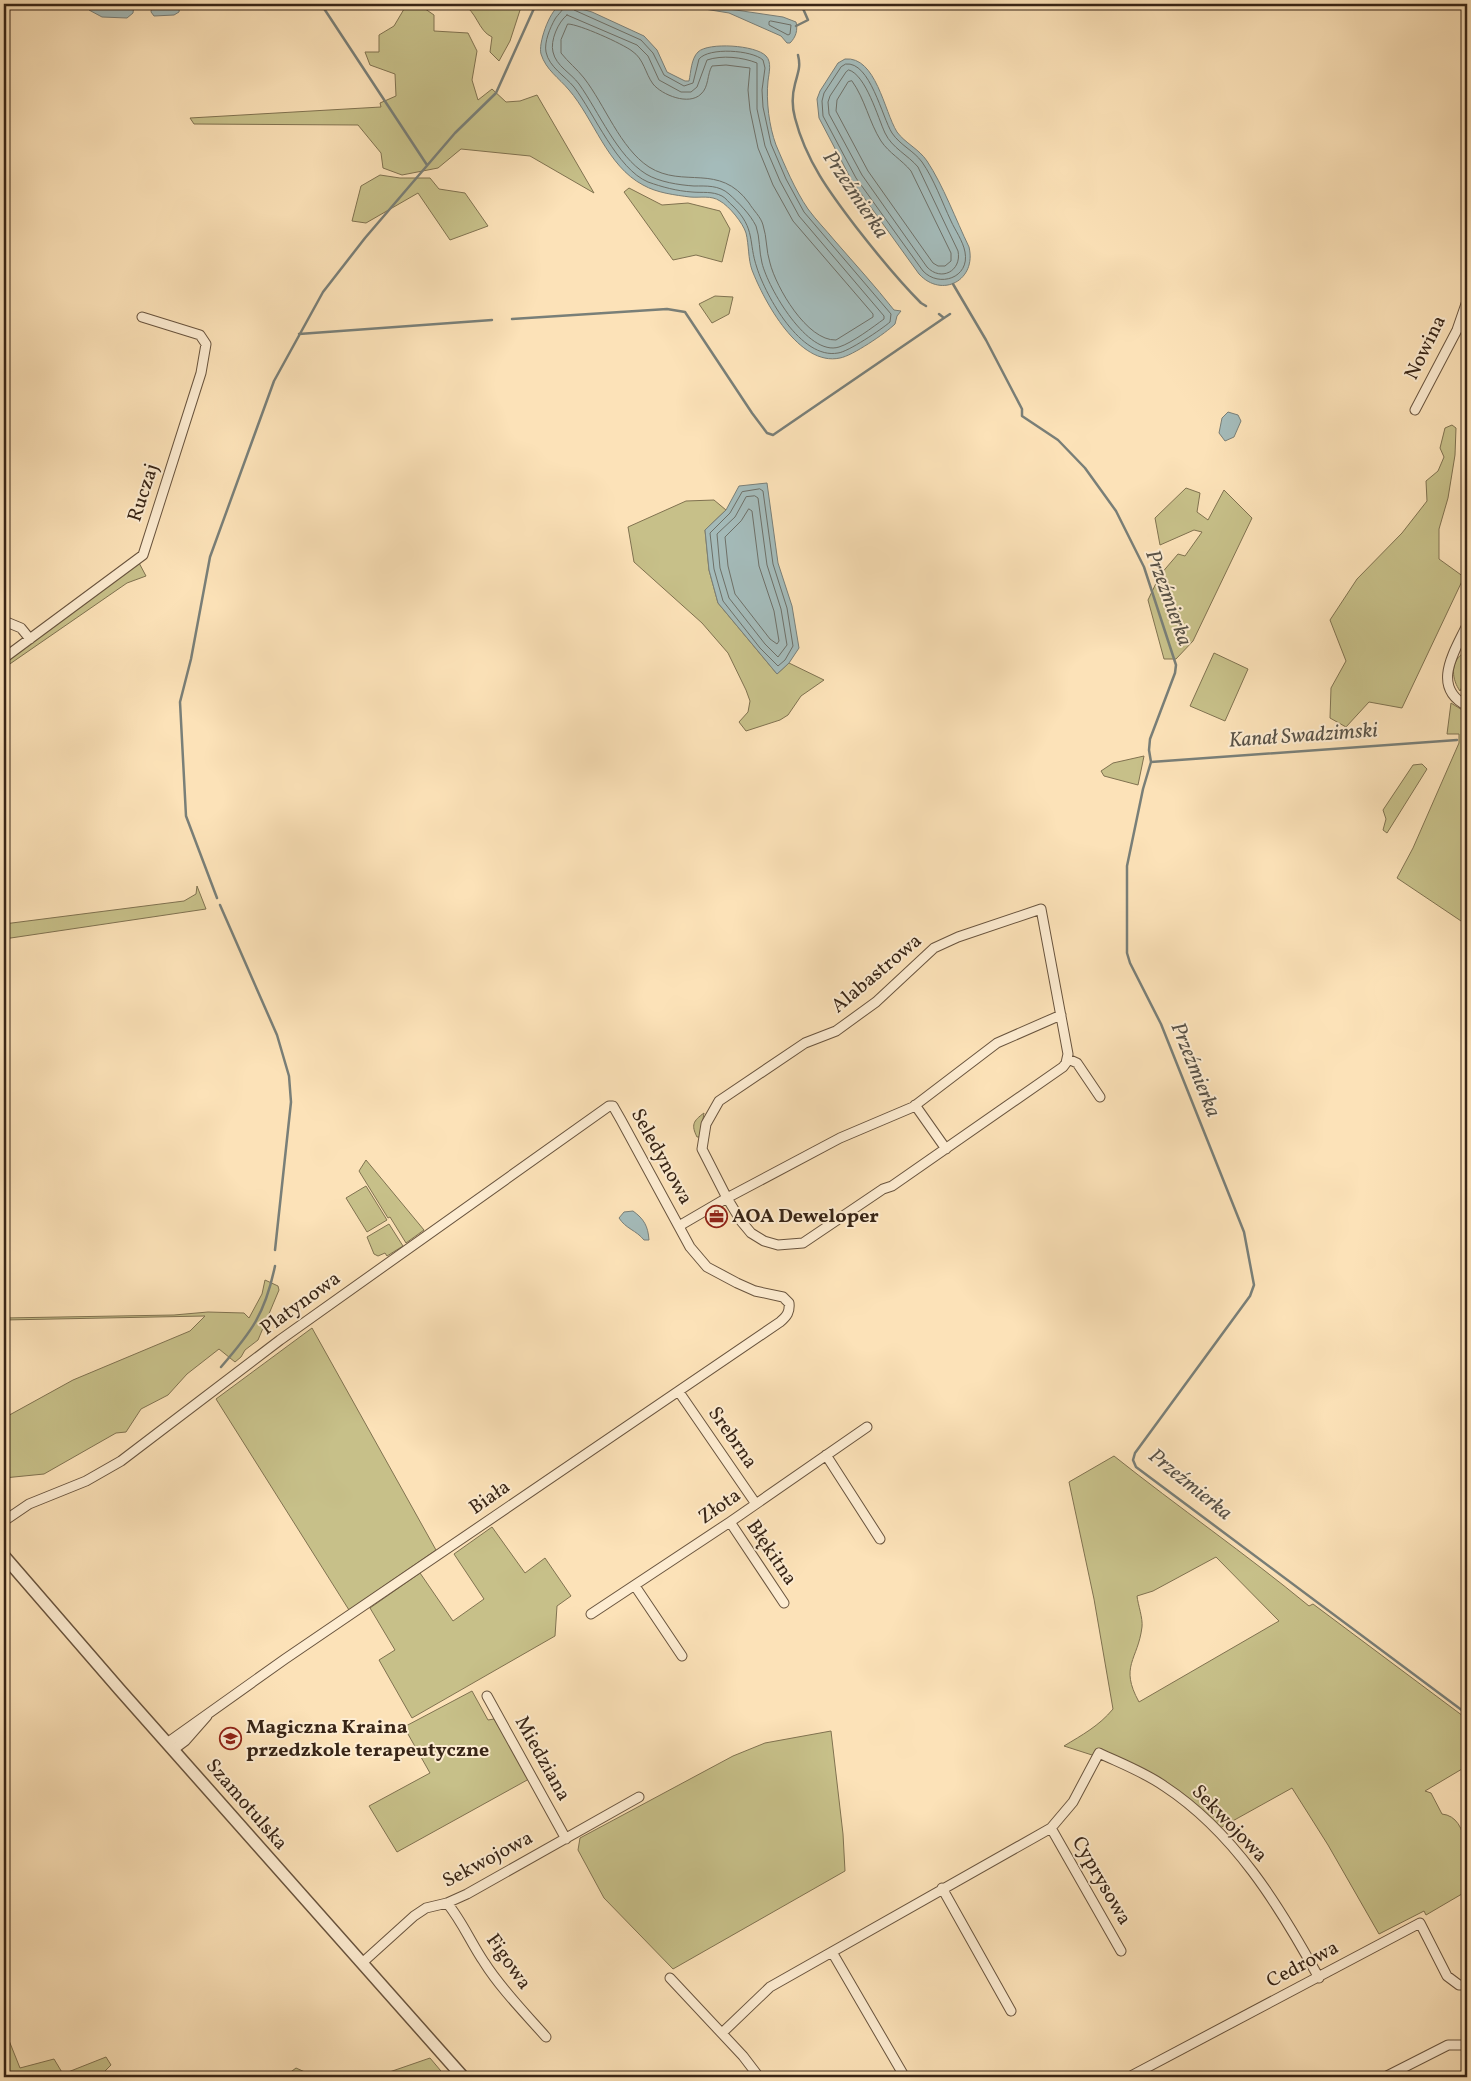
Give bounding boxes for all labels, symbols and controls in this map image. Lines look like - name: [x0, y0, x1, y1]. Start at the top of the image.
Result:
- water label: Przeźmierka: [815, 145, 895, 245]
- street label: Nowina: [1398, 311, 1454, 385]
- street label: Ruczaj: [121, 460, 167, 526]
- water label: Przeźmierka: [1137, 546, 1199, 650]
- water label: Kanał Swadzimski: [1228, 716, 1379, 756]
- street label: Alabastrowa: [826, 928, 928, 1020]
- water label: Przeźmierka: [1163, 1018, 1227, 1122]
- street label: Seledynowa: [623, 1104, 699, 1210]
- place label: AOA Deweloper: [732, 1203, 879, 1231]
- office icon: AOA Deweloper: [704, 1205, 728, 1229]
- street label: Platynowa: [255, 1265, 347, 1343]
- street label: Srebrna: [700, 1401, 764, 1475]
- water label: Przeźmierka: [1142, 1442, 1238, 1528]
- street label: Biała: [464, 1474, 516, 1522]
- street label: Złota: [693, 1482, 747, 1532]
- street label: Błękitna: [739, 1515, 803, 1591]
- street label: Miedziana: [507, 1711, 577, 1807]
- place label: Magiczna Kraina przedzkole terapeutyczne: [246, 1714, 489, 1765]
- school or university icon: Magiczna Kraina przedzkole terapeutyczne: [218, 1727, 242, 1751]
- street label: Szamotulska: [198, 1753, 294, 1857]
- street label: Sekwojowa: [1185, 1779, 1273, 1869]
- street label: Sekwojowa: [438, 1824, 538, 1896]
- street label: Cyprysowa: [1064, 1831, 1138, 1931]
- street label: Figowa: [479, 1928, 537, 1996]
- street label: Cedrowa: [1262, 1934, 1344, 1996]

